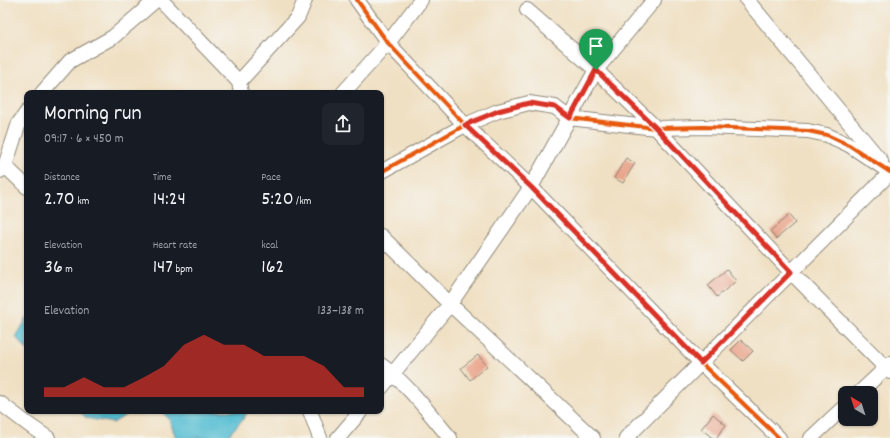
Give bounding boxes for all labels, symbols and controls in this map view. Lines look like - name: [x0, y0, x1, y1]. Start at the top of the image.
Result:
- pin: [579, 29, 613, 70]
- icon: arrive: [585, 35, 607, 57]
- text: Morning run: [44, 99, 142, 130]
- button: share: [322, 103, 364, 145]
- text: 09:17 · 6 × 450 m: [44, 130, 124, 149]
- text: Distance: [44, 170, 80, 186]
- text: Time: [153, 170, 171, 186]
- text: Pace: [261, 170, 281, 186]
- text: 2.70: [44, 186, 75, 214]
- text: 14:24: [153, 186, 186, 214]
- text: 5:20: [261, 186, 294, 214]
- text: km: [75, 194, 89, 210]
- text: /km: [294, 194, 311, 210]
- text: Elevation: [44, 238, 82, 254]
- text: Heart rate: [153, 238, 197, 254]
- text: kcal: [261, 238, 278, 254]
- text: 36: [44, 254, 63, 282]
- text: 147: [153, 254, 173, 282]
- text: 162: [261, 254, 284, 282]
- text: m: [63, 262, 73, 278]
- text: bpm: [173, 262, 193, 278]
- text: Elevation: [44, 302, 89, 321]
- text: 133–138 m: [317, 302, 364, 321]
- north arrow: [838, 386, 878, 426]
- map controls: [838, 386, 878, 426]

